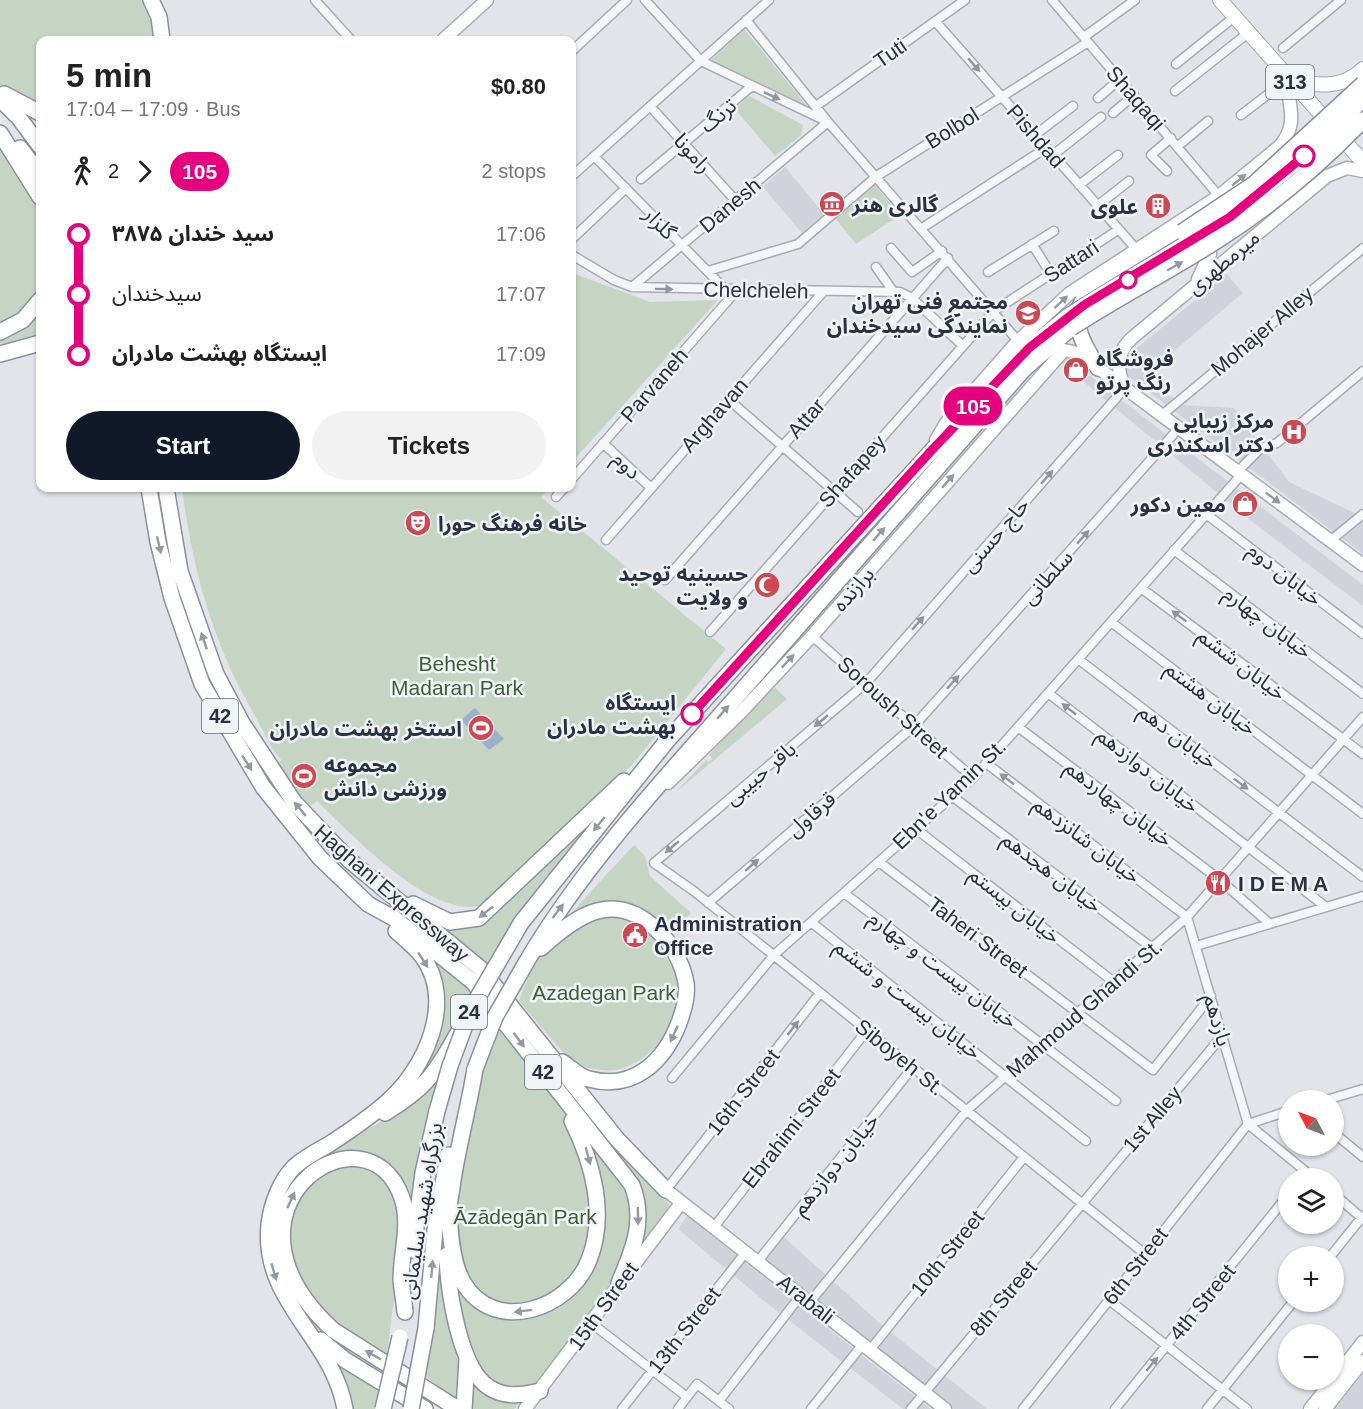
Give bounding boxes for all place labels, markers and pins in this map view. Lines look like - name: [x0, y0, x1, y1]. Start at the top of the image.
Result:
- unlabelled marker: [1293, 145, 1315, 167]
- museum icon: گالری هنر: [817, 189, 847, 219]
- building icon: علوی: [1143, 191, 1173, 221]
- place label: گالری هنر: [851, 193, 938, 217]
- place label: علوی: [1091, 195, 1138, 219]
- unlabelled marker: [1119, 271, 1137, 289]
- place label: مجتمع فنی تهران نمایندگی سیدخندان: [827, 290, 1008, 338]
- school or university icon: مجتمع فنی تهران نمایندگی سیدخندان: [1013, 298, 1043, 328]
- place label: فروشگاه رنگ پرتو: [1096, 347, 1174, 396]
- shop icon: فروشگاه رنگ پرتو: [1061, 355, 1091, 385]
- place label: مرکز زیبایی دکتر اسکندری: [1148, 409, 1274, 457]
- hospital icon: مرکز زیبایی دکتر اسکندری: [1279, 417, 1309, 447]
- shop icon: معین دکور: [1230, 489, 1260, 519]
- place label: معین دکور: [1130, 493, 1226, 517]
- theatre icon: خانه فرهنگ حورا: [403, 508, 433, 538]
- place label: خانه فرهنگ حورا: [438, 512, 587, 536]
- place label: حسینیه توحید و ولایت: [618, 562, 748, 610]
- mosque icon: حسینیه توحید و ولایت: [752, 570, 782, 600]
- place label: ایستگاه بهشت مادران: [547, 691, 676, 739]
- marker: ایستگاه بهشت مادران: [681, 703, 703, 725]
- sports icon: استخر بهشت مادران: [466, 713, 496, 743]
- place label: استخر بهشت مادران: [270, 717, 462, 741]
- place label: مجموعه ورزشی دانش: [324, 753, 447, 801]
- sports icon: مجموعه ورزشی دانش: [289, 761, 319, 791]
- restaurant icon: I D E M A: [1203, 868, 1233, 898]
- place label: I D E M A: [1238, 872, 1328, 895]
- place label: Administration Office: [654, 912, 802, 959]
- public building icon: Administration Office: [620, 920, 650, 950]

